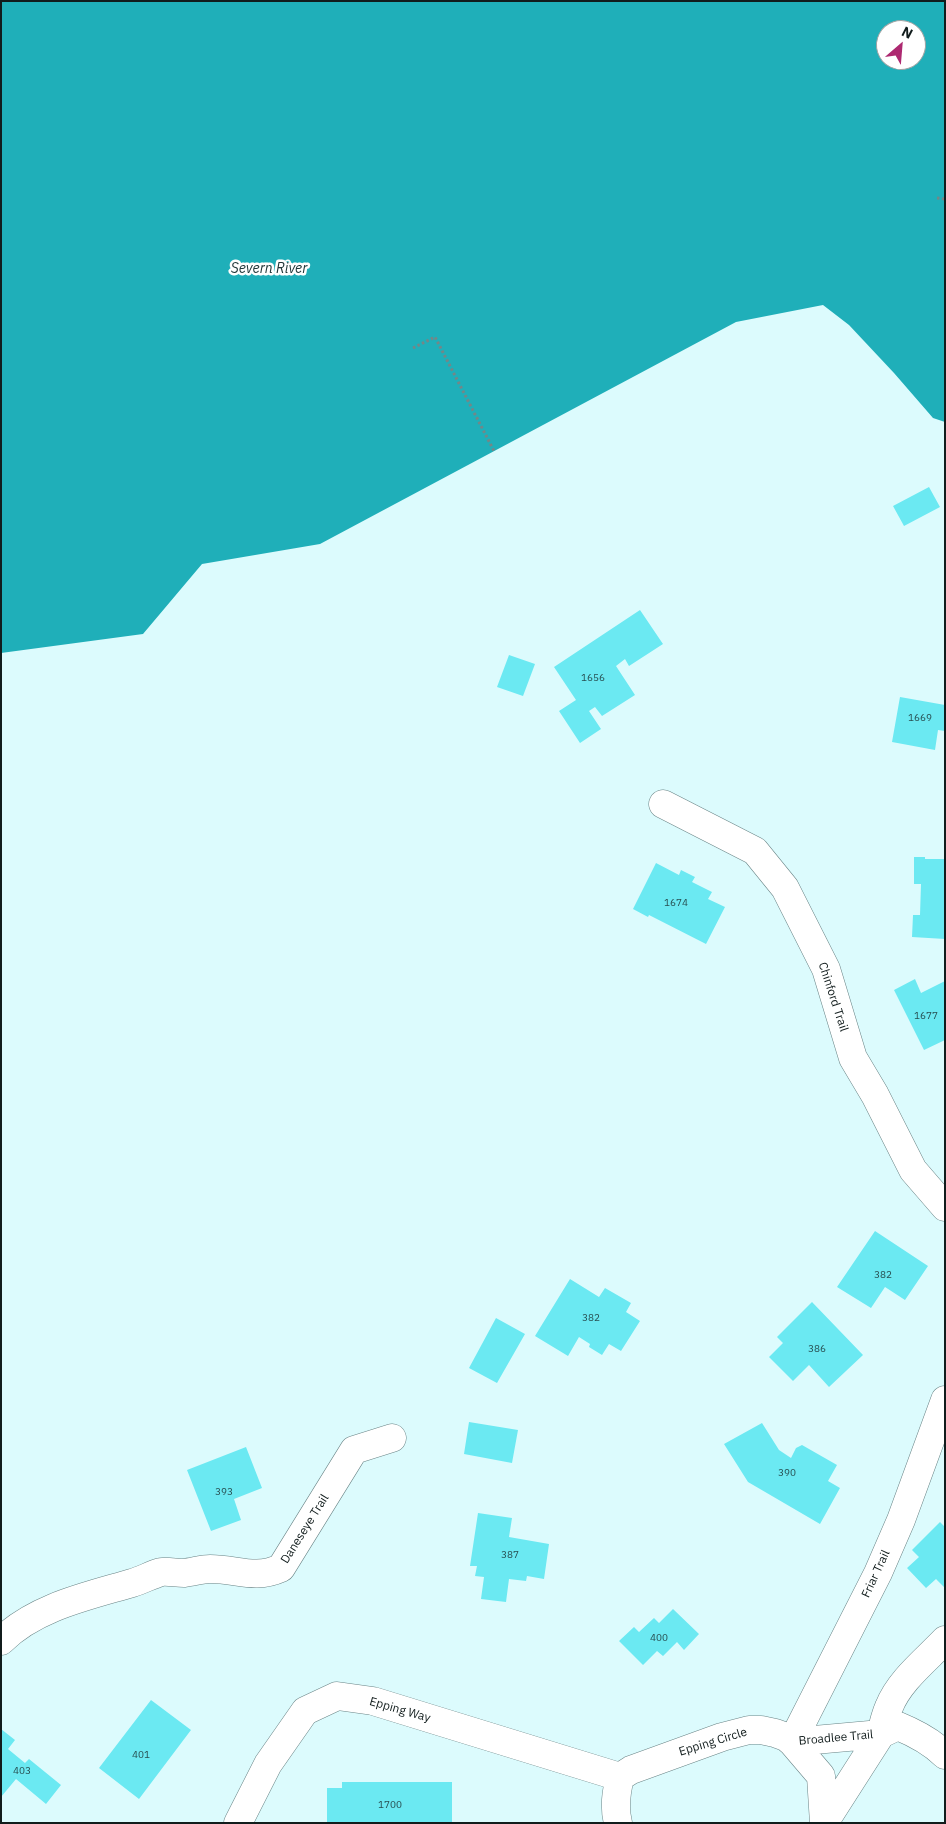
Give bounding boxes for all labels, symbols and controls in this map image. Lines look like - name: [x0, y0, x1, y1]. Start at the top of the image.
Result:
- north arrow: [876, 20, 926, 70]
- text: N: [899, 22, 916, 43]
- water label: Severn River: [231, 261, 307, 277]
- house number: 1656: [581, 672, 605, 684]
- house number: 1669: [908, 712, 932, 724]
- house number: 1674: [664, 897, 688, 909]
- street label: Chinford Trail: [815, 960, 851, 1034]
- house number: 1677: [914, 1010, 938, 1022]
- house number: 382: [874, 1269, 892, 1281]
- house number: 382: [582, 1312, 600, 1324]
- house number: 386: [808, 1343, 826, 1355]
- house number: 390: [778, 1467, 796, 1479]
- house number: 393: [215, 1486, 233, 1498]
- street label: Daneseye Trail: [278, 1492, 332, 1566]
- street label: Friar Trail: [859, 1548, 893, 1600]
- house number: 387: [501, 1549, 519, 1561]
- house number: 400: [650, 1632, 668, 1644]
- street label: Epping Way: [368, 1694, 432, 1726]
- street label: Epping Circle: [677, 1725, 749, 1759]
- street label: Broadlee Trail: [798, 1728, 874, 1748]
- house number: 401: [132, 1749, 150, 1761]
- house number: 403: [13, 1765, 31, 1777]
- house number: 1700: [378, 1799, 402, 1811]

